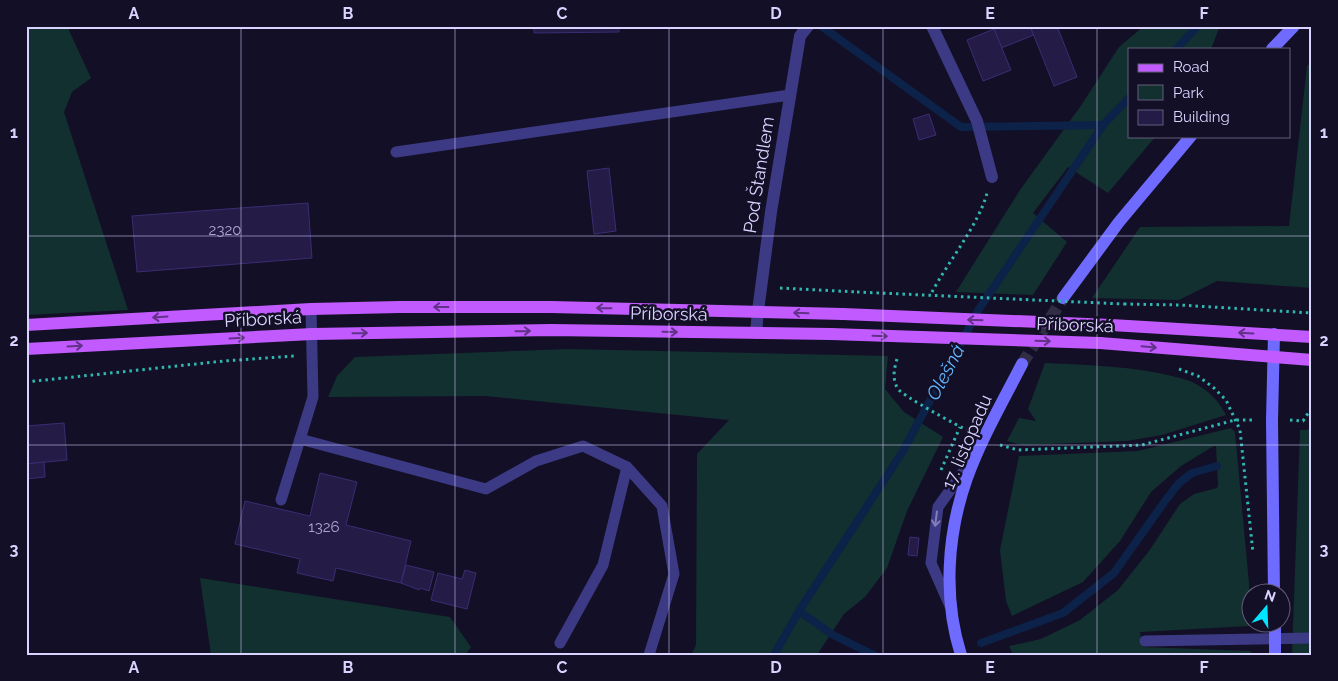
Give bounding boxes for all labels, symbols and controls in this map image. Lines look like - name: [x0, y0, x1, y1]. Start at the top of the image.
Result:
- text: A: [129, 4, 140, 23]
- text: B: [343, 4, 354, 23]
- text: C: [557, 4, 568, 23]
- text: D: [770, 4, 782, 23]
- text: E: [985, 4, 995, 23]
- text: F: [1199, 4, 1209, 23]
- legend: [1128, 48, 1290, 138]
- text: Road: [1173, 58, 1209, 76]
- text: Park: [1173, 84, 1204, 102]
- text: Building: [1173, 108, 1230, 126]
- street label: Pod Štandlem: [738, 115, 778, 235]
- text: 1: [10, 123, 18, 142]
- text: 1: [1320, 123, 1328, 142]
- house number: 2320: [209, 221, 241, 239]
- one-way arrow: [434, 302, 450, 312]
- street label: Příborská: [630, 302, 708, 325]
- one-way arrow: [596, 303, 612, 313]
- street label: Příborská: [224, 306, 302, 331]
- one-way arrow: [793, 308, 809, 317]
- one-way arrow: [152, 312, 168, 321]
- street label: Příborská: [1036, 313, 1114, 336]
- one-way arrow: [967, 315, 983, 324]
- one-way arrow: [515, 326, 531, 335]
- one-way arrow: [662, 327, 678, 337]
- one-way arrow: [352, 328, 368, 338]
- one-way arrow: [1238, 328, 1254, 337]
- text: 2: [9, 331, 19, 350]
- one-way arrow: [872, 331, 888, 341]
- text: 2: [1319, 331, 1329, 350]
- one-way arrow: [229, 333, 245, 342]
- one-way arrow: [1034, 337, 1050, 346]
- water label: Olešná: [921, 340, 969, 404]
- one-way arrow: [67, 342, 83, 351]
- one-way arrow: [1141, 342, 1157, 352]
- street label: 17. listopadu: [937, 391, 996, 492]
- one-way arrow: [931, 511, 941, 527]
- house number: 1326: [308, 518, 340, 536]
- text: 3: [10, 540, 19, 559]
- text: 3: [1320, 540, 1329, 559]
- north arrow: [1240, 584, 1290, 634]
- text: N: [1263, 586, 1278, 605]
- text: A: [129, 658, 140, 677]
- text: B: [343, 658, 354, 677]
- text: C: [557, 658, 568, 677]
- text: D: [770, 658, 782, 677]
- text: E: [985, 658, 995, 677]
- text: F: [1199, 658, 1209, 677]

